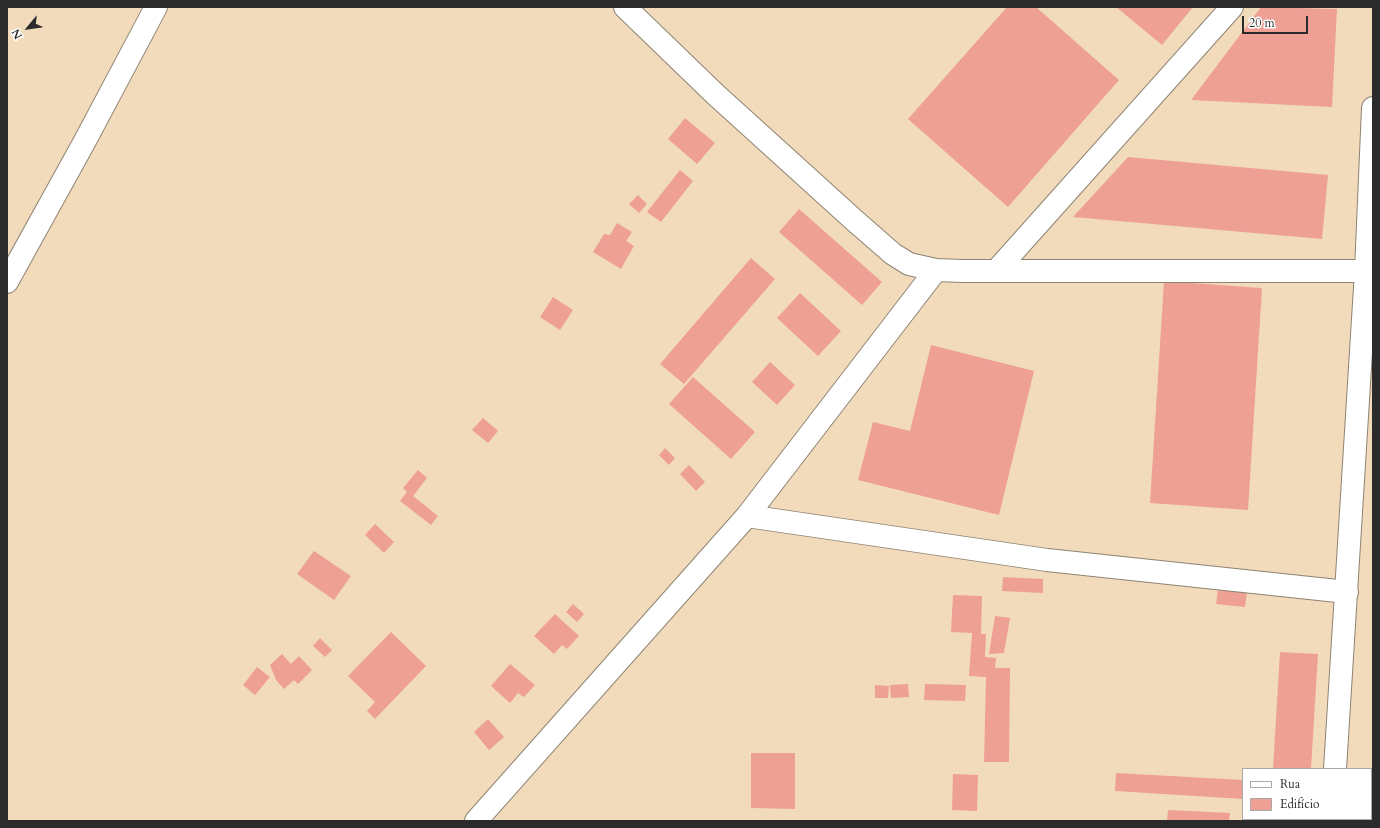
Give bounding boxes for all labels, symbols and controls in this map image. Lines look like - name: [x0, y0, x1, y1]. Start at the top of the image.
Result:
- north arrow: [8, 8, 48, 48]
- scale bar: [1244, 8, 1310, 34]
- text: 20 m: [1249, 15, 1275, 31]
- text: N: [8, 26, 26, 42]
- legend: [1242, 768, 1372, 820]
- text: Rua: [1280, 776, 1300, 792]
- text: Edifício: [1280, 796, 1320, 812]

